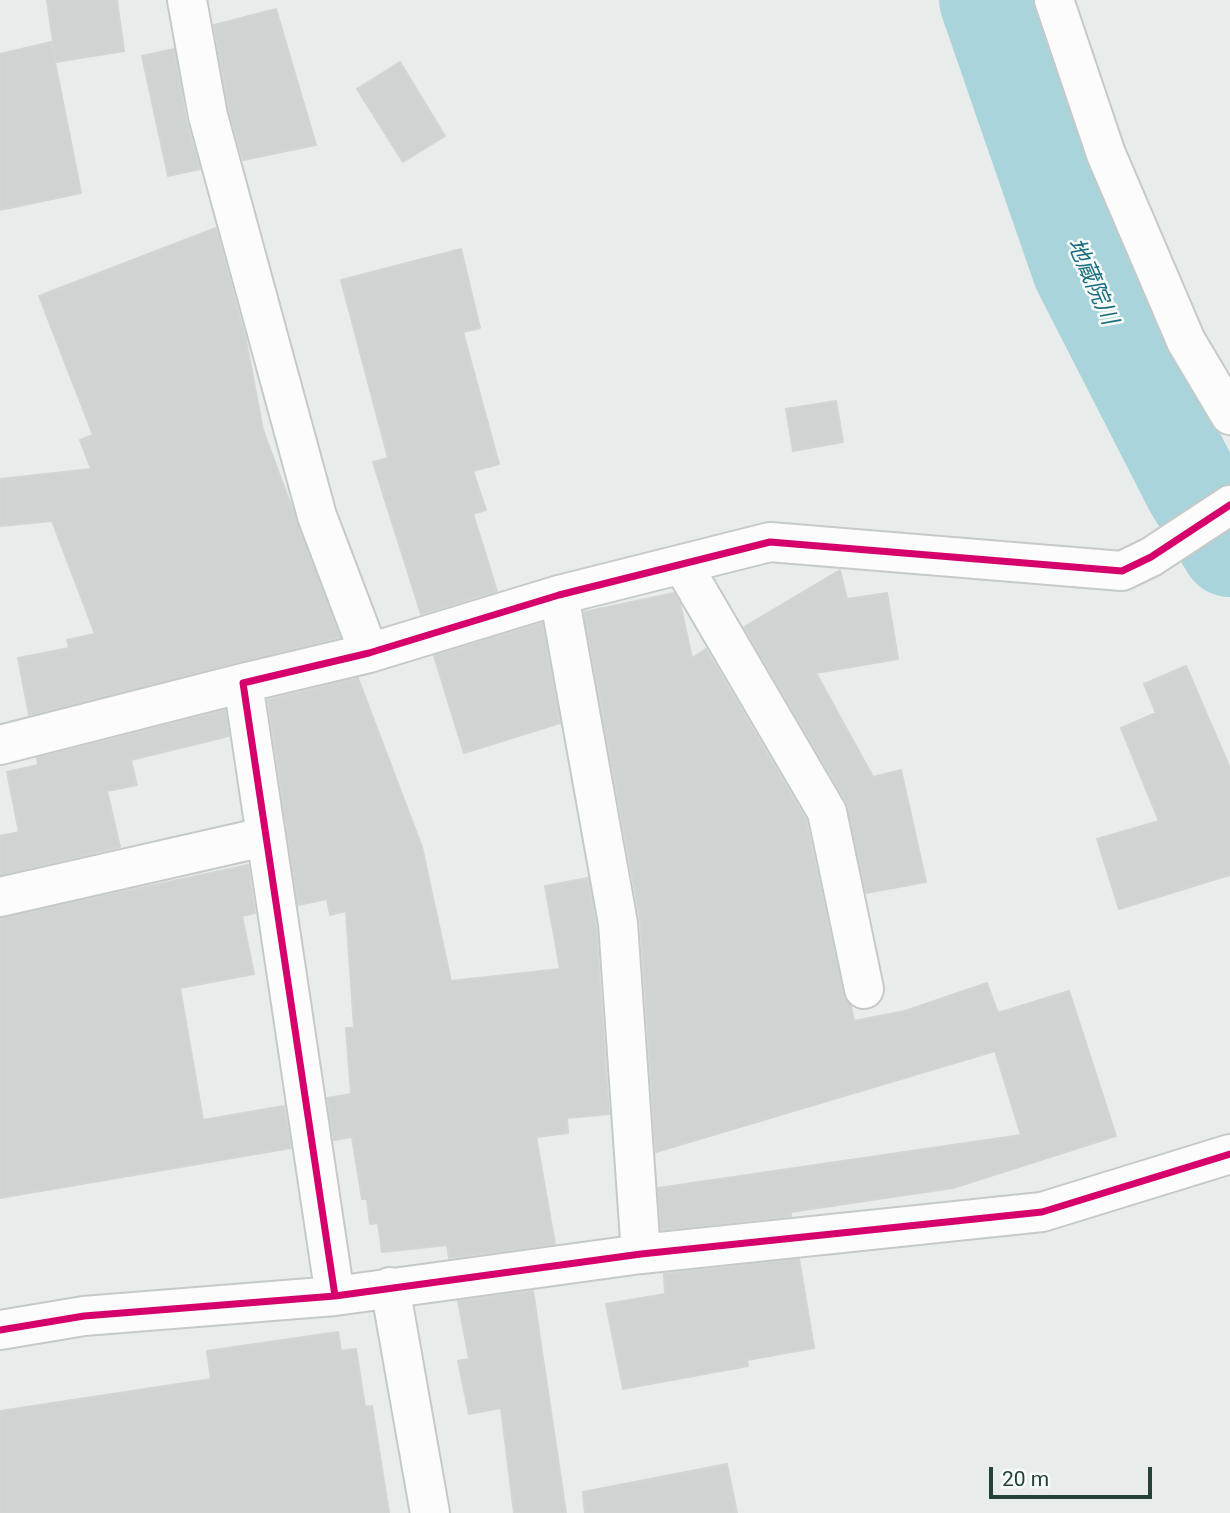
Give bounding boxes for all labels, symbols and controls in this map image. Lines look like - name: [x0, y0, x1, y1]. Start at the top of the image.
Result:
- water label: 地蔵院川: [1060, 234, 1122, 330]
- scale bar: [992, 1454, 1155, 1498]
- text: 20 m: [1002, 1467, 1049, 1491]

